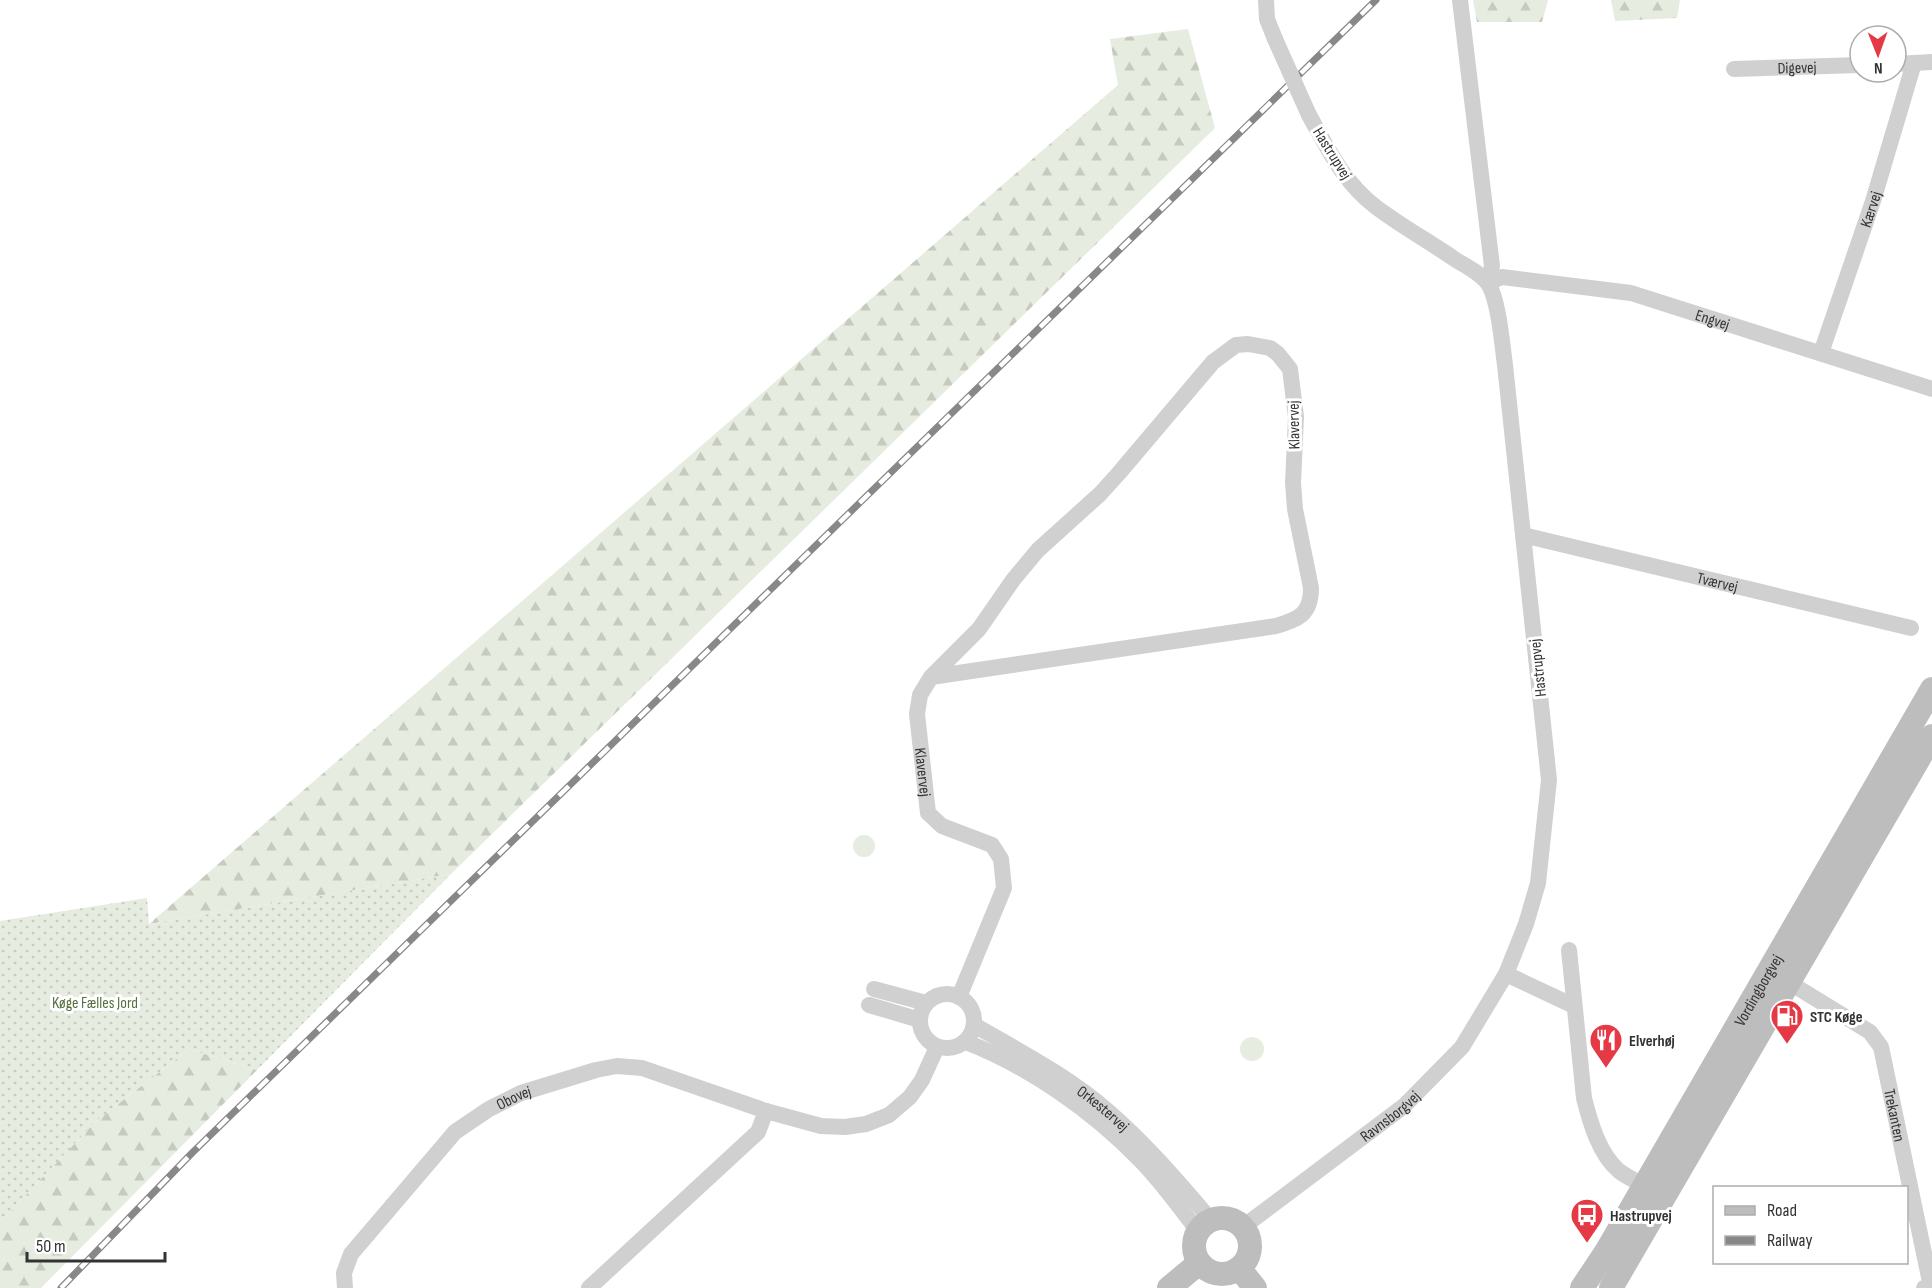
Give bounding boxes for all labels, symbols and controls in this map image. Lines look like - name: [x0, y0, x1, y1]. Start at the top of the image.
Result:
- north arrow: [1848, 24, 1908, 84]
- street label: Digevej: [1777, 58, 1817, 79]
- text: N: [1874, 58, 1883, 77]
- street label: Hastrupvej: [1308, 124, 1355, 184]
- street label: Kærvej: [1857, 189, 1886, 230]
- street label: Engvej: [1693, 306, 1732, 335]
- street label: Klavervej: [1285, 400, 1304, 450]
- street label: Tværvej: [1695, 569, 1740, 597]
- street label: Hastrupvej: [1526, 638, 1551, 698]
- street label: Klavervej: [910, 747, 934, 798]
- street label: Vordingborgvej: [1731, 951, 1787, 1030]
- park label: Køge Fælles Jord: [52, 994, 138, 1013]
- fuel station icon: STC Køge: [1769, 998, 1805, 1045]
- place label: STC Køge: [1810, 1008, 1863, 1027]
- restaurant icon: Elverhøj: [1588, 1022, 1624, 1069]
- place label: Elverhøj: [1629, 1032, 1675, 1051]
- street label: Obovej: [494, 1082, 534, 1115]
- street label: Orkestervej: [1073, 1082, 1132, 1136]
- street label: Ravnsborgvej: [1357, 1087, 1425, 1147]
- street label: Trekanten: [1879, 1087, 1908, 1144]
- legend: [1713, 1186, 1908, 1264]
- bus stop icon: Hastrupvej: [1569, 1197, 1605, 1244]
- text: Road: [1767, 1200, 1797, 1221]
- place label: Hastrupvej: [1610, 1207, 1672, 1226]
- scale bar: [27, 1225, 165, 1263]
- text: Railway: [1767, 1230, 1812, 1251]
- text: 50 m: [36, 1236, 66, 1257]

